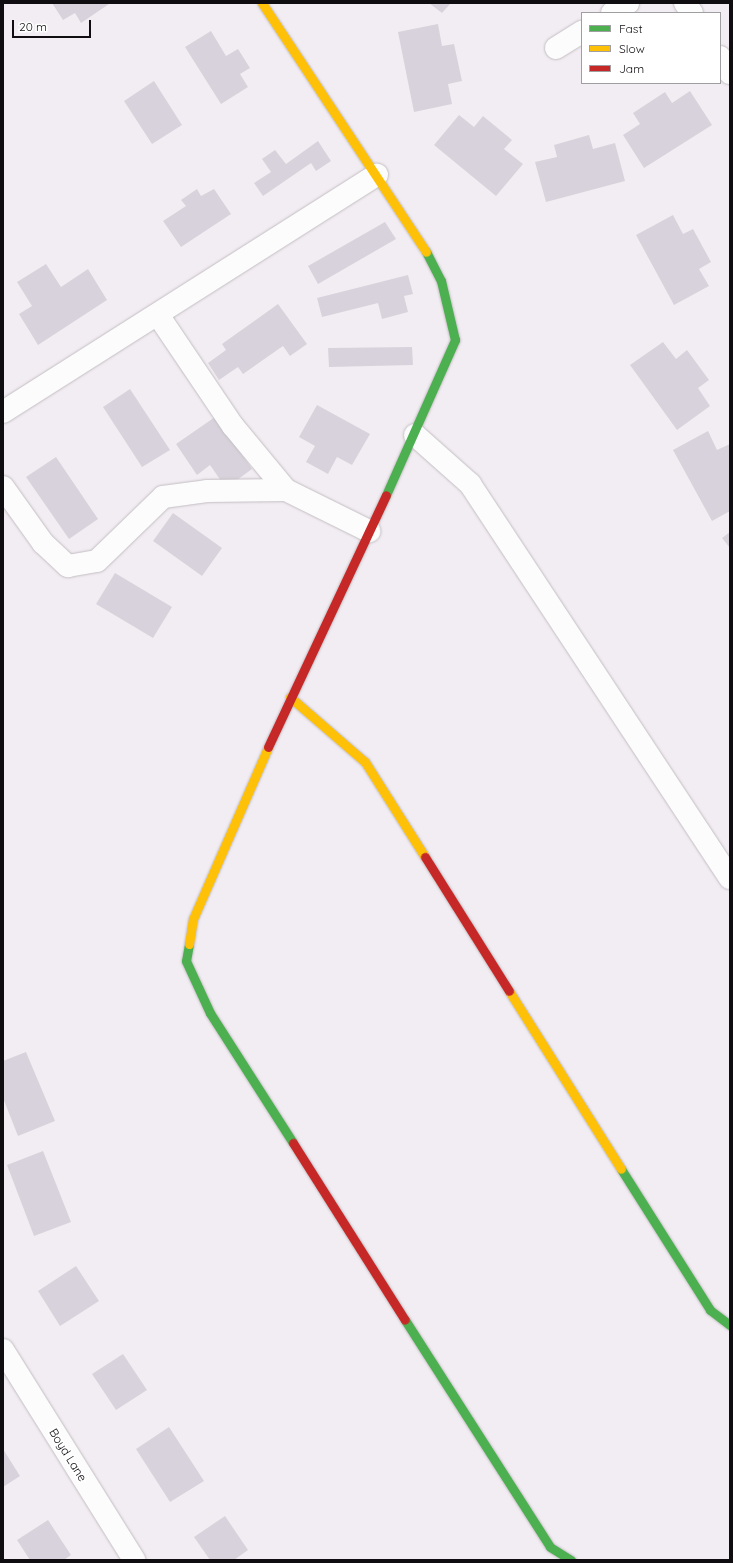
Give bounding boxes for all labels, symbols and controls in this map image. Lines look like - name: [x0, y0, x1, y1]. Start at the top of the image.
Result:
- scale bar: [14, 12, 93, 38]
- legend: [581, 12, 721, 84]
- text: 20 m: [19, 19, 47, 34]
- text: Fast: [619, 21, 643, 36]
- text: Slow: [619, 41, 645, 56]
- text: Jam: [619, 61, 644, 76]
- street label: Boyd Lane: [46, 1426, 90, 1484]

